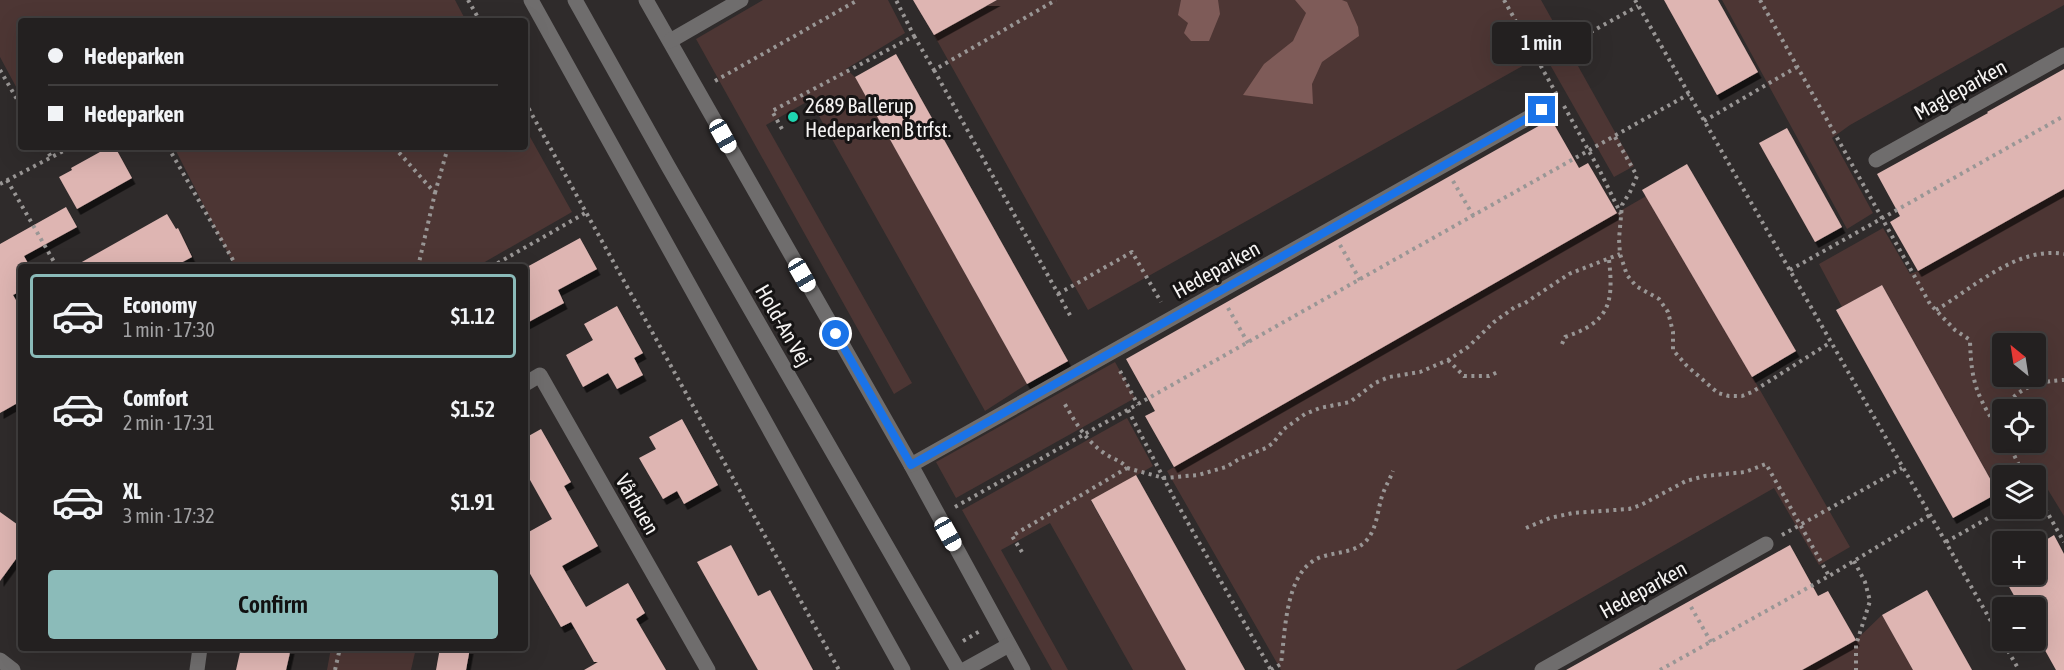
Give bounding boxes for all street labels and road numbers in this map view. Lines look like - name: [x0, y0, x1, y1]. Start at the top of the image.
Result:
- street label: Magleparken: [1909, 54, 2011, 124]
- street label: Hedeparken: [1168, 235, 1264, 303]
- street label: Hold-An Vej: [751, 280, 817, 370]
- street label: Vårbuen: [611, 470, 665, 538]
- street label: Hedeparken: [1595, 555, 1691, 623]

